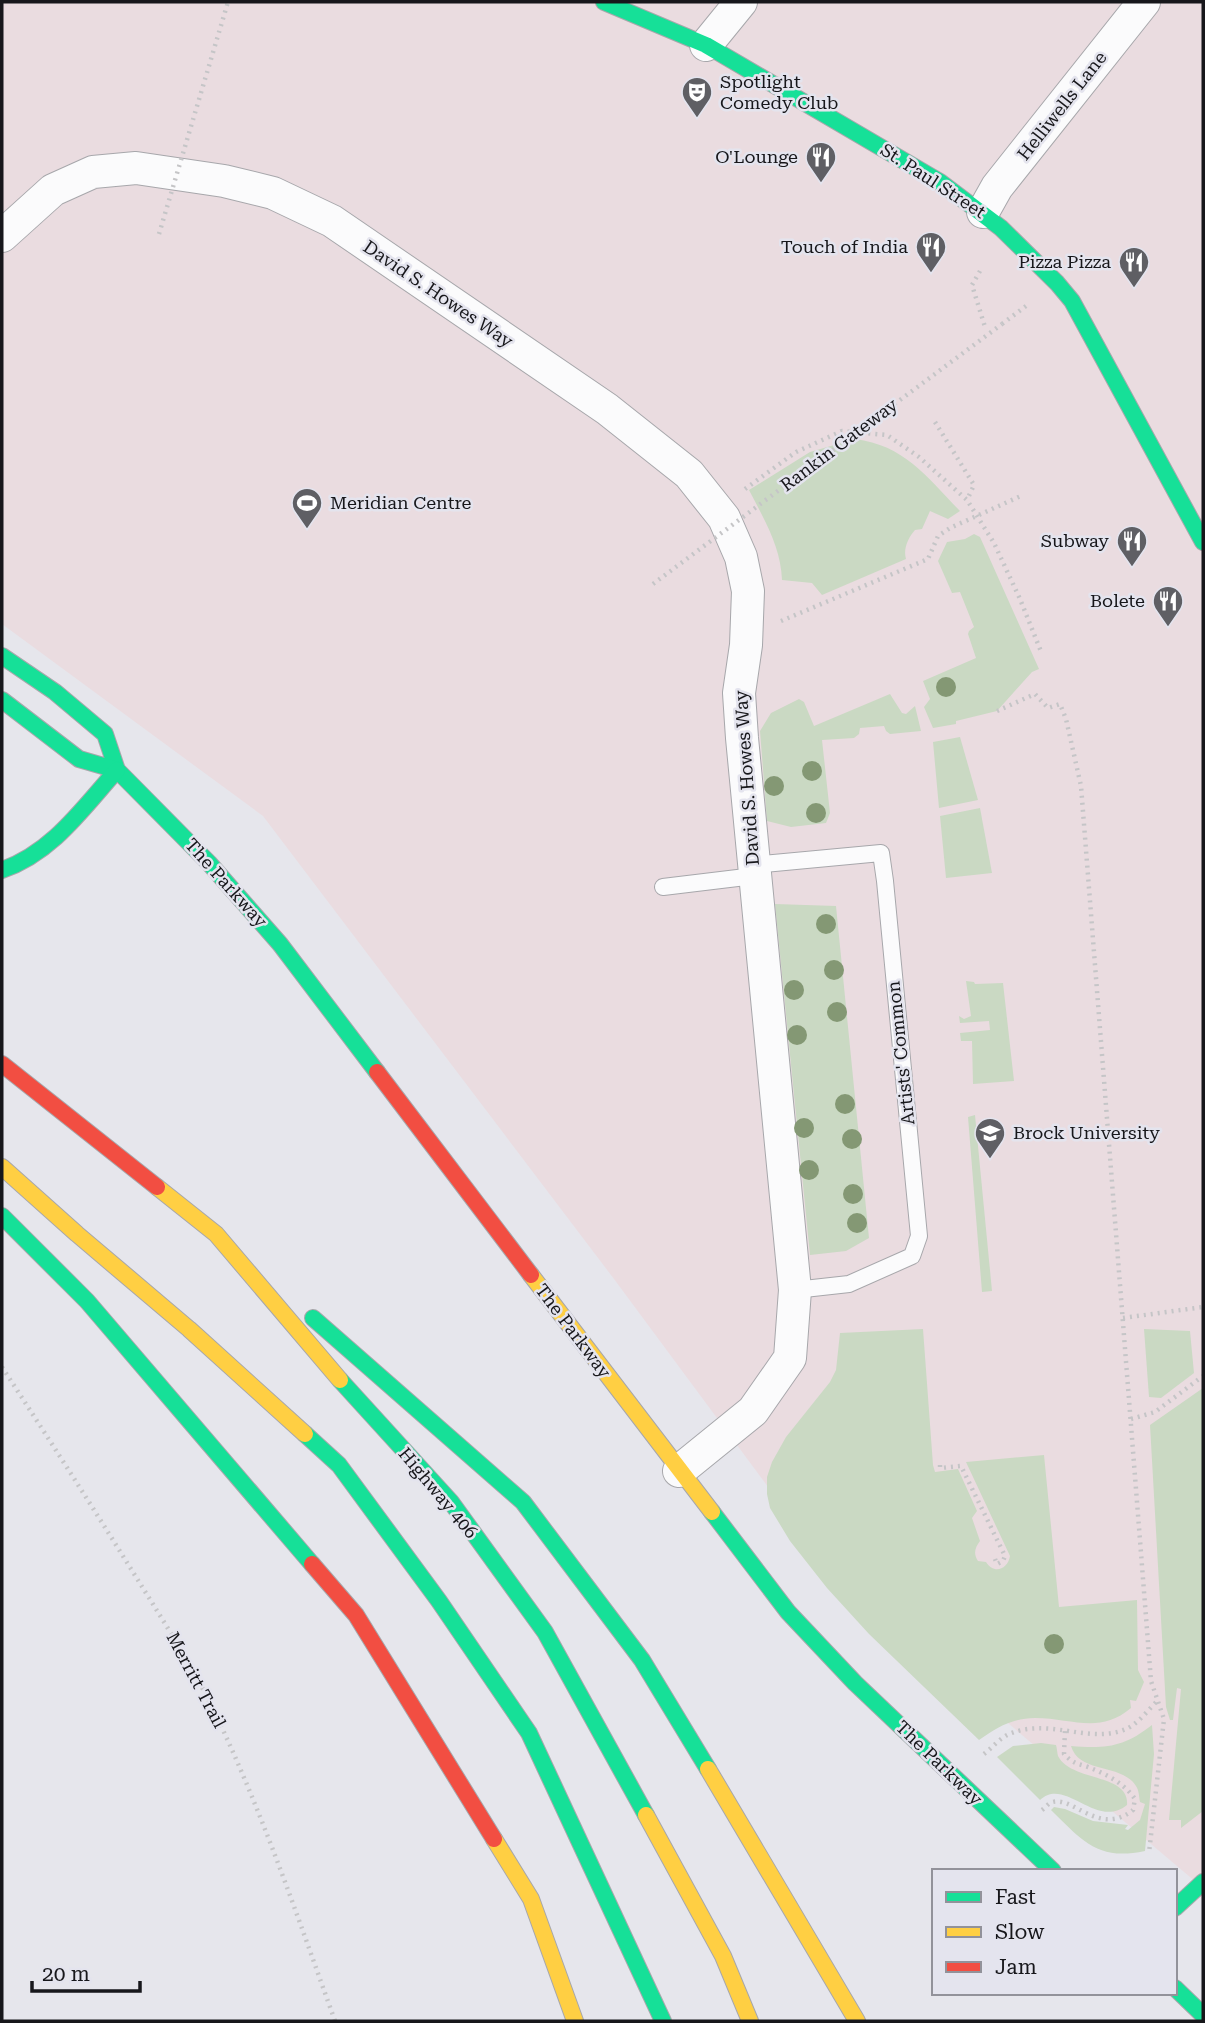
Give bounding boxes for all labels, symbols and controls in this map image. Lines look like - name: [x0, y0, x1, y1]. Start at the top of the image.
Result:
- street label: Helliwells Lane: [1013, 47, 1111, 164]
- place label: Spotlight Comedy Club: [720, 71, 838, 113]
- theatre icon: Spotlight Comedy Club: [680, 75, 714, 119]
- street label: St. Paul Street: [877, 139, 990, 223]
- restaurant icon: O'Lounge: [804, 140, 838, 184]
- place label: O'Lounge: [715, 146, 798, 167]
- restaurant icon: Touch of India: [914, 230, 948, 274]
- street label: David S. Howes Way: [359, 236, 517, 352]
- place label: Touch of India: [781, 236, 908, 257]
- restaurant icon: Pizza Pizza: [1117, 245, 1151, 289]
- place label: Pizza Pizza: [1018, 251, 1111, 272]
- street label: Rankin Gateway: [776, 393, 902, 496]
- sports icon: Meridian Centre: [290, 486, 324, 530]
- place label: Meridian Centre: [330, 492, 472, 513]
- restaurant icon: Subway: [1115, 524, 1149, 568]
- place label: Subway: [1041, 530, 1109, 551]
- restaurant icon: Bolete: [1151, 584, 1185, 628]
- place label: Bolete: [1090, 590, 1145, 611]
- street label: David S. Howes Way: [730, 689, 763, 867]
- street label: The Parkway: [181, 834, 272, 932]
- street label: Artists' Common: [882, 980, 919, 1126]
- school or university icon: Brock University: [973, 1116, 1007, 1160]
- place label: Brock University: [1013, 1122, 1160, 1143]
- street label: The Parkway: [531, 1280, 616, 1382]
- street label: Highway 406: [394, 1443, 482, 1542]
- street label: Merritt Trail: [162, 1628, 231, 1732]
- street label: The Parkway: [892, 1716, 987, 1809]
- legend: [932, 1869, 1177, 1995]
- text: Fast: [995, 1885, 1036, 1909]
- text: Slow: [995, 1920, 1045, 1944]
- scale bar: [32, 1950, 140, 1994]
- text: Jam: [995, 1955, 1037, 1979]
- text: 20 m: [42, 1962, 90, 1986]

